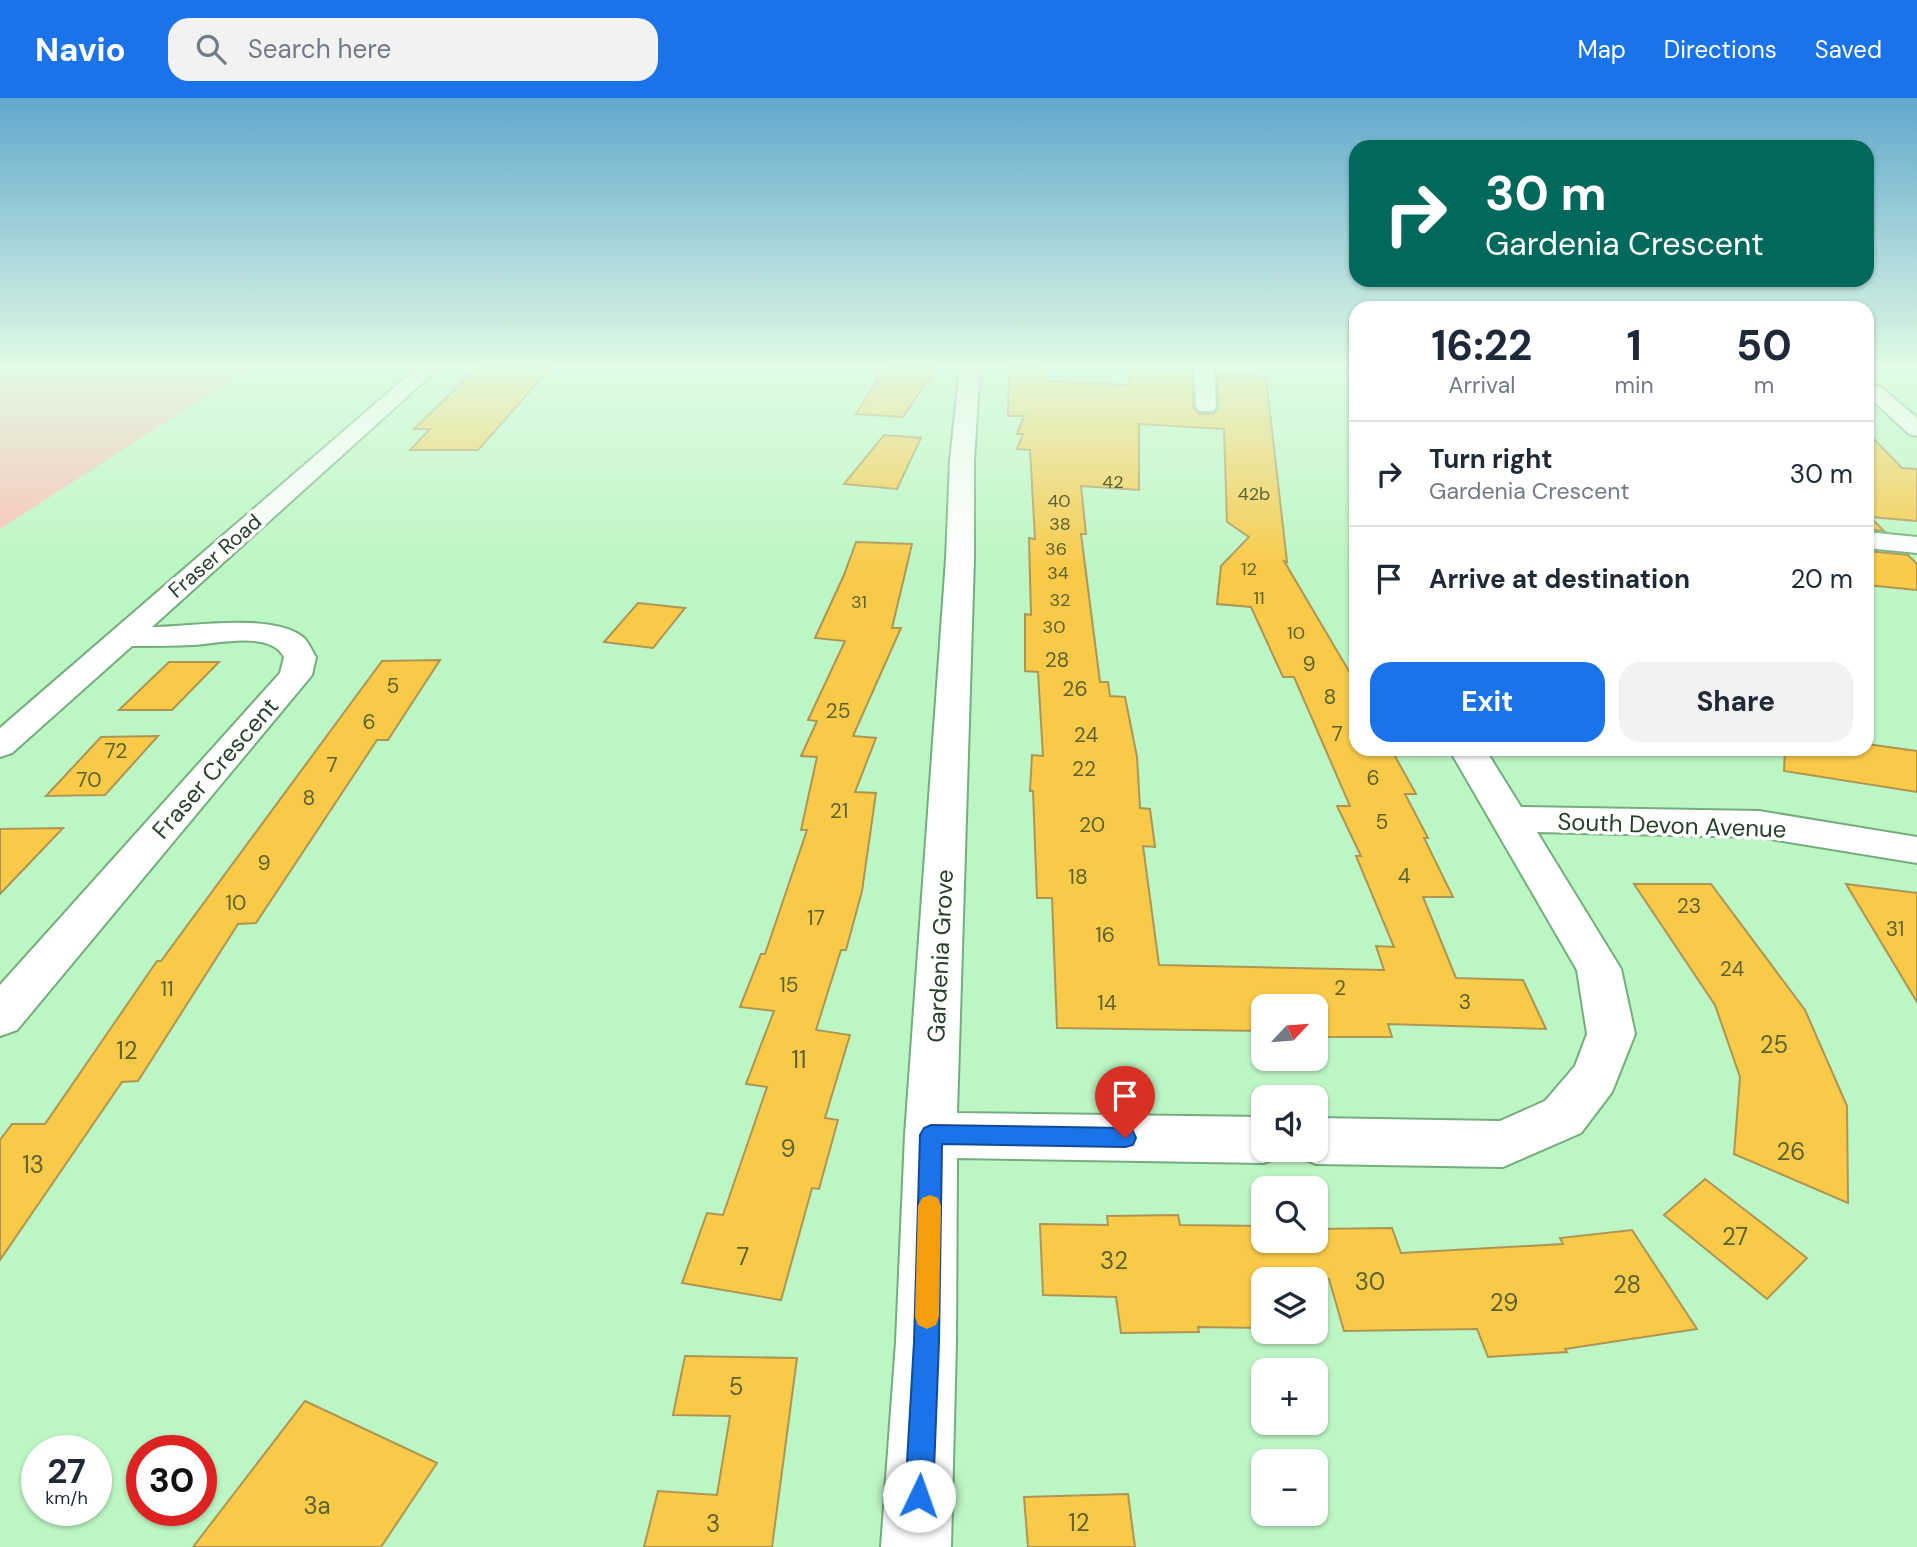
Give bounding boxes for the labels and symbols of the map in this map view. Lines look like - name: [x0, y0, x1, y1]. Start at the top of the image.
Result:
- house number: 42: [1102, 470, 1124, 494]
- house number: 42b: [1238, 482, 1270, 506]
- house number: 40: [1047, 489, 1071, 513]
- street label: Fraser Road: [162, 508, 268, 604]
- house number: 38: [1049, 512, 1071, 536]
- house number: 36: [1045, 537, 1067, 561]
- house number: 12: [1241, 557, 1257, 581]
- house number: 34: [1047, 561, 1069, 585]
- house number: 11: [1253, 586, 1265, 610]
- house number: 32: [1049, 588, 1071, 612]
- house number: 31: [851, 590, 867, 614]
- house number: 30: [1043, 615, 1065, 639]
- house number: 10: [1287, 621, 1305, 645]
- house number: 28: [1045, 646, 1069, 674]
- house number: 9: [1302, 650, 1316, 678]
- house number: 5: [387, 672, 399, 700]
- house number: 26: [1062, 675, 1088, 703]
- house number: 8: [1324, 683, 1336, 711]
- street label: Fraser Crescent: [145, 691, 285, 845]
- house number: 25: [826, 697, 850, 725]
- house number: 6: [362, 708, 376, 736]
- house number: 7: [1331, 720, 1343, 748]
- house number: 24: [1074, 721, 1098, 749]
- house number: 72: [105, 737, 127, 765]
- house number: 7: [326, 751, 338, 779]
- house number: 22: [1072, 755, 1096, 783]
- house number: 6: [1366, 764, 1380, 792]
- house number: 70: [76, 766, 102, 794]
- house number: 8: [303, 784, 315, 812]
- house number: 21: [830, 797, 848, 825]
- street label: South Devon Avenue: [1557, 806, 1787, 844]
- house number: 5: [1376, 808, 1388, 836]
- house number: 20: [1079, 811, 1105, 839]
- house number: 9: [257, 849, 271, 877]
- house number: 4: [1398, 862, 1411, 890]
- house number: 18: [1068, 863, 1088, 891]
- street label: Gardenia Grove: [920, 869, 960, 1043]
- house number: 10: [226, 889, 246, 917]
- house number: 23: [1677, 892, 1701, 920]
- house number: 17: [807, 904, 825, 932]
- house number: 31: [1886, 915, 1904, 943]
- house number: 16: [1095, 921, 1115, 949]
- house number: 24: [1720, 955, 1744, 983]
- house number: 15: [779, 971, 799, 999]
- house number: 2: [1334, 974, 1346, 1002]
- house number: 11: [160, 975, 174, 1003]
- house number: 3: [1459, 988, 1471, 1016]
- house number: 14: [1097, 989, 1117, 1017]
- north arrow: [1251, 994, 1328, 1071]
- house number: 25: [1760, 1029, 1788, 1060]
- house number: 12: [116, 1035, 138, 1066]
- house number: 11: [792, 1044, 806, 1075]
- pin: [1095, 1066, 1155, 1138]
- house number: 9: [780, 1133, 796, 1164]
- house number: 26: [1777, 1136, 1805, 1167]
- house number: 13: [22, 1149, 44, 1180]
- house number: 27: [1722, 1221, 1748, 1252]
- house number: 7: [737, 1241, 749, 1272]
- house number: 32: [1100, 1245, 1128, 1276]
- house number: 30: [1355, 1266, 1385, 1297]
- house number: 28: [1613, 1269, 1641, 1300]
- house number: 29: [1490, 1287, 1518, 1318]
- house number: 5: [729, 1371, 743, 1402]
- speed limit sign: 30: [126, 1435, 217, 1526]
- position arrow: [882, 1459, 956, 1533]
- house number: 3a: [303, 1490, 331, 1521]
- house number: 12: [1068, 1507, 1090, 1538]
- house number: 3: [706, 1508, 720, 1539]

